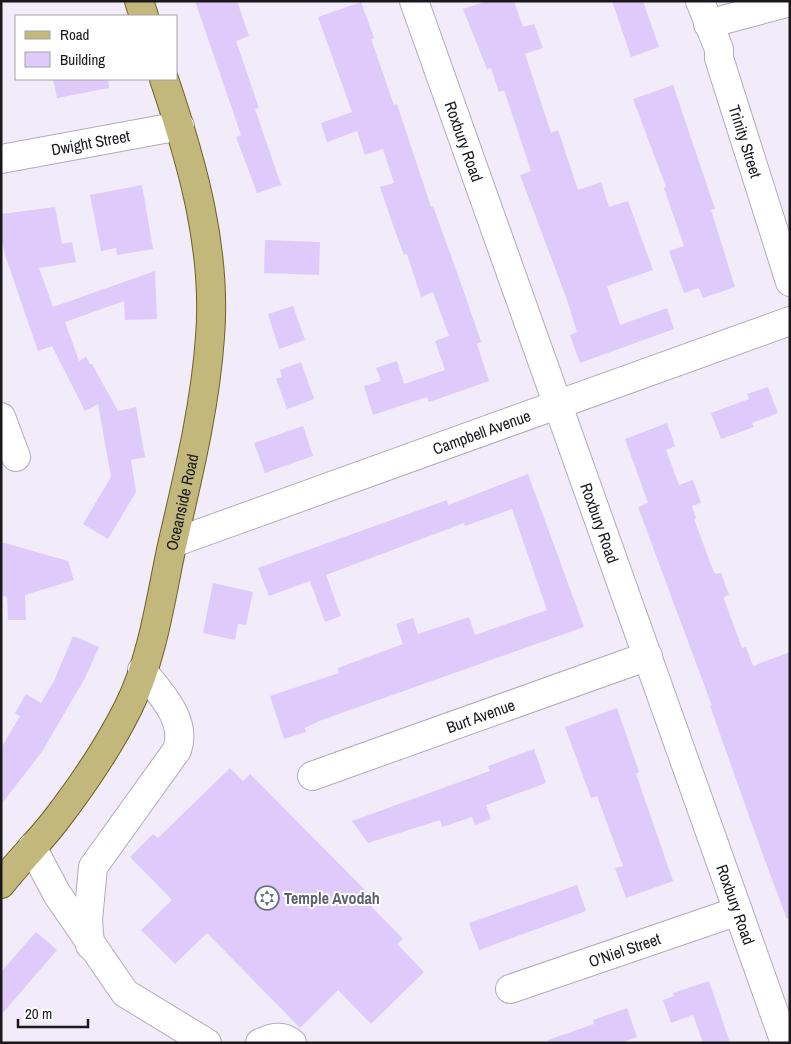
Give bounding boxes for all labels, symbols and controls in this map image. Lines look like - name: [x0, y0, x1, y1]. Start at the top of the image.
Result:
- legend: [15, 15, 178, 80]
- text: Road: [60, 24, 89, 45]
- text: Building: [60, 49, 105, 70]
- street label: Roxbury Road: [440, 98, 488, 185]
- street label: Trinity Street: [724, 102, 767, 181]
- street label: Dwight Street: [49, 124, 132, 161]
- street label: Campbell Avenue: [430, 404, 534, 460]
- street label: Oceanside Road: [160, 452, 203, 553]
- street label: Roxbury Road: [575, 480, 624, 566]
- street label: Burt Avenue: [443, 693, 518, 738]
- street label: Roxbury Road: [711, 861, 760, 948]
- synagogue icon: Temple Avodah: [254, 885, 280, 911]
- place label: Temple Avodah: [284, 887, 380, 909]
- street label: O'Niel Street: [586, 927, 664, 972]
- scale bar: [18, 996, 88, 1028]
- text: 20 m: [25, 1003, 52, 1024]

